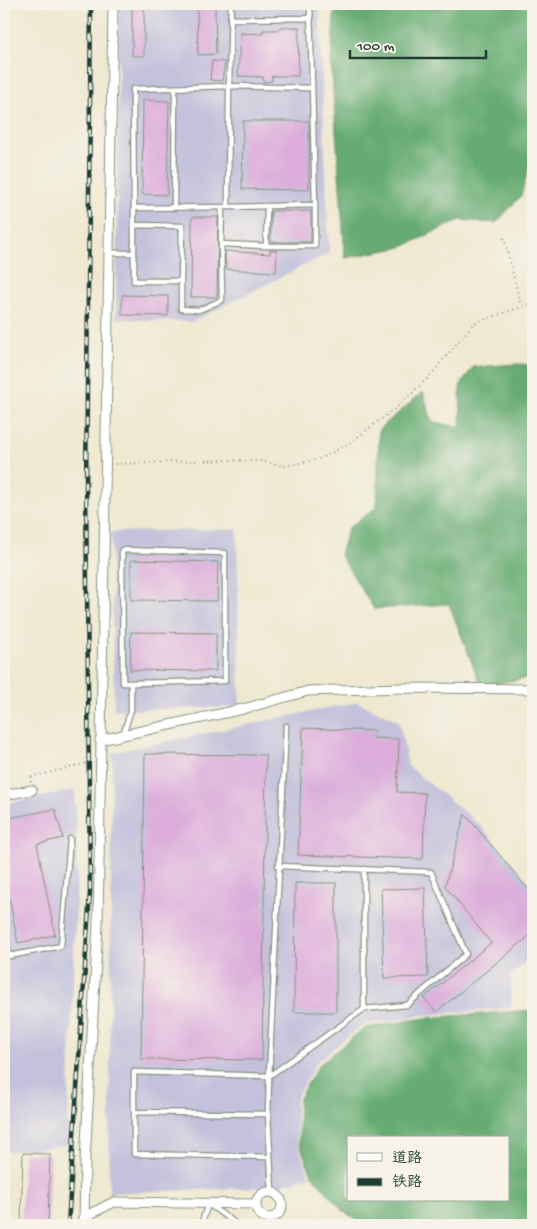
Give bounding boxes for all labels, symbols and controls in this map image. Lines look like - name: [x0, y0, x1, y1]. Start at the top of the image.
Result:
- scale bar: [350, 28, 486, 60]
- text: 100 m: [356, 38, 395, 56]
- legend: [347, 1136, 510, 1202]
- text: 道路: [392, 1150, 422, 1168]
- text: 铁路: [392, 1174, 422, 1192]

